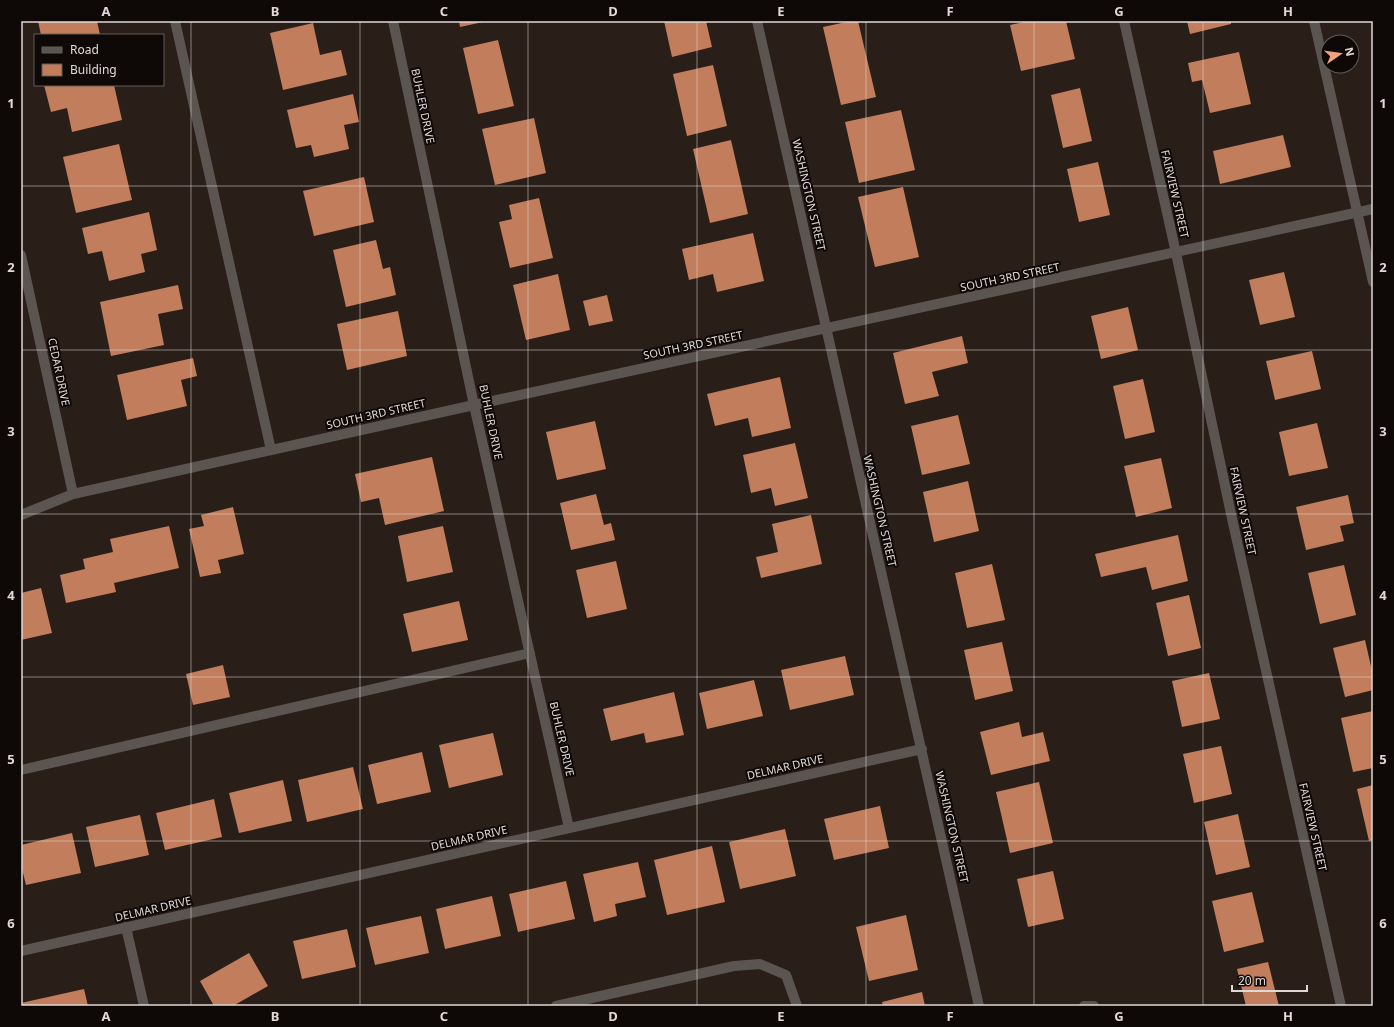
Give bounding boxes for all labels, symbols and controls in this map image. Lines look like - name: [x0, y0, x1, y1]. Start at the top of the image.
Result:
- text: A: [102, 2, 111, 20]
- text: B: [271, 2, 279, 20]
- text: C: [440, 2, 448, 20]
- text: D: [608, 2, 618, 20]
- text: E: [777, 2, 785, 20]
- text: F: [946, 2, 954, 20]
- text: G: [1114, 2, 1124, 20]
- text: H: [1283, 2, 1293, 20]
- legend: [34, 34, 164, 86]
- north arrow: [1320, 34, 1360, 74]
- text: Road: [70, 41, 99, 58]
- text: N: [1342, 46, 1359, 58]
- text: Building: [70, 61, 117, 78]
- street label: BUHLER DRIVE: [408, 67, 439, 145]
- text: 1: [7, 94, 15, 112]
- text: 1: [1379, 94, 1387, 112]
- street label: WASHINGTON STREET: [789, 138, 830, 252]
- street label: FAIRVIEW STREET: [1158, 148, 1193, 239]
- text: 2: [7, 258, 15, 276]
- text: 2: [1379, 258, 1387, 276]
- street label: SOUTH 3RD STREET: [959, 259, 1061, 294]
- street label: SOUTH 3RD STREET: [642, 327, 744, 362]
- street label: CEDAR DRIVE: [45, 337, 74, 407]
- street label: BUHLER DRIVE: [476, 383, 507, 461]
- street label: SOUTH 3RD STREET: [325, 395, 427, 432]
- text: 3: [7, 422, 15, 440]
- text: 3: [1379, 422, 1387, 440]
- street label: WASHINGTON STREET: [860, 454, 901, 568]
- street label: FAIRVIEW STREET: [1227, 465, 1260, 556]
- text: 4: [7, 586, 15, 604]
- text: 4: [1379, 586, 1387, 604]
- street label: BUHLER DRIVE: [547, 700, 578, 778]
- text: 5: [7, 750, 15, 768]
- street label: DELMAR DRIVE: [745, 750, 825, 783]
- text: 5: [1379, 750, 1387, 768]
- street label: WASHINGTON STREET: [932, 770, 973, 884]
- street label: FAIRVIEW STREET: [1296, 781, 1331, 872]
- street label: DELMAR DRIVE: [429, 821, 509, 854]
- street label: DELMAR DRIVE: [113, 892, 193, 925]
- text: 6: [7, 914, 15, 932]
- text: 6: [1379, 914, 1387, 932]
- scale bar: [1232, 967, 1307, 993]
- text: 20 m: [1238, 972, 1266, 989]
- text: A: [102, 1007, 111, 1025]
- text: B: [271, 1007, 279, 1025]
- text: C: [440, 1007, 448, 1025]
- text: D: [608, 1007, 618, 1025]
- text: E: [777, 1007, 785, 1025]
- text: F: [946, 1007, 954, 1025]
- text: G: [1114, 1007, 1124, 1025]
- text: H: [1283, 1007, 1293, 1025]

